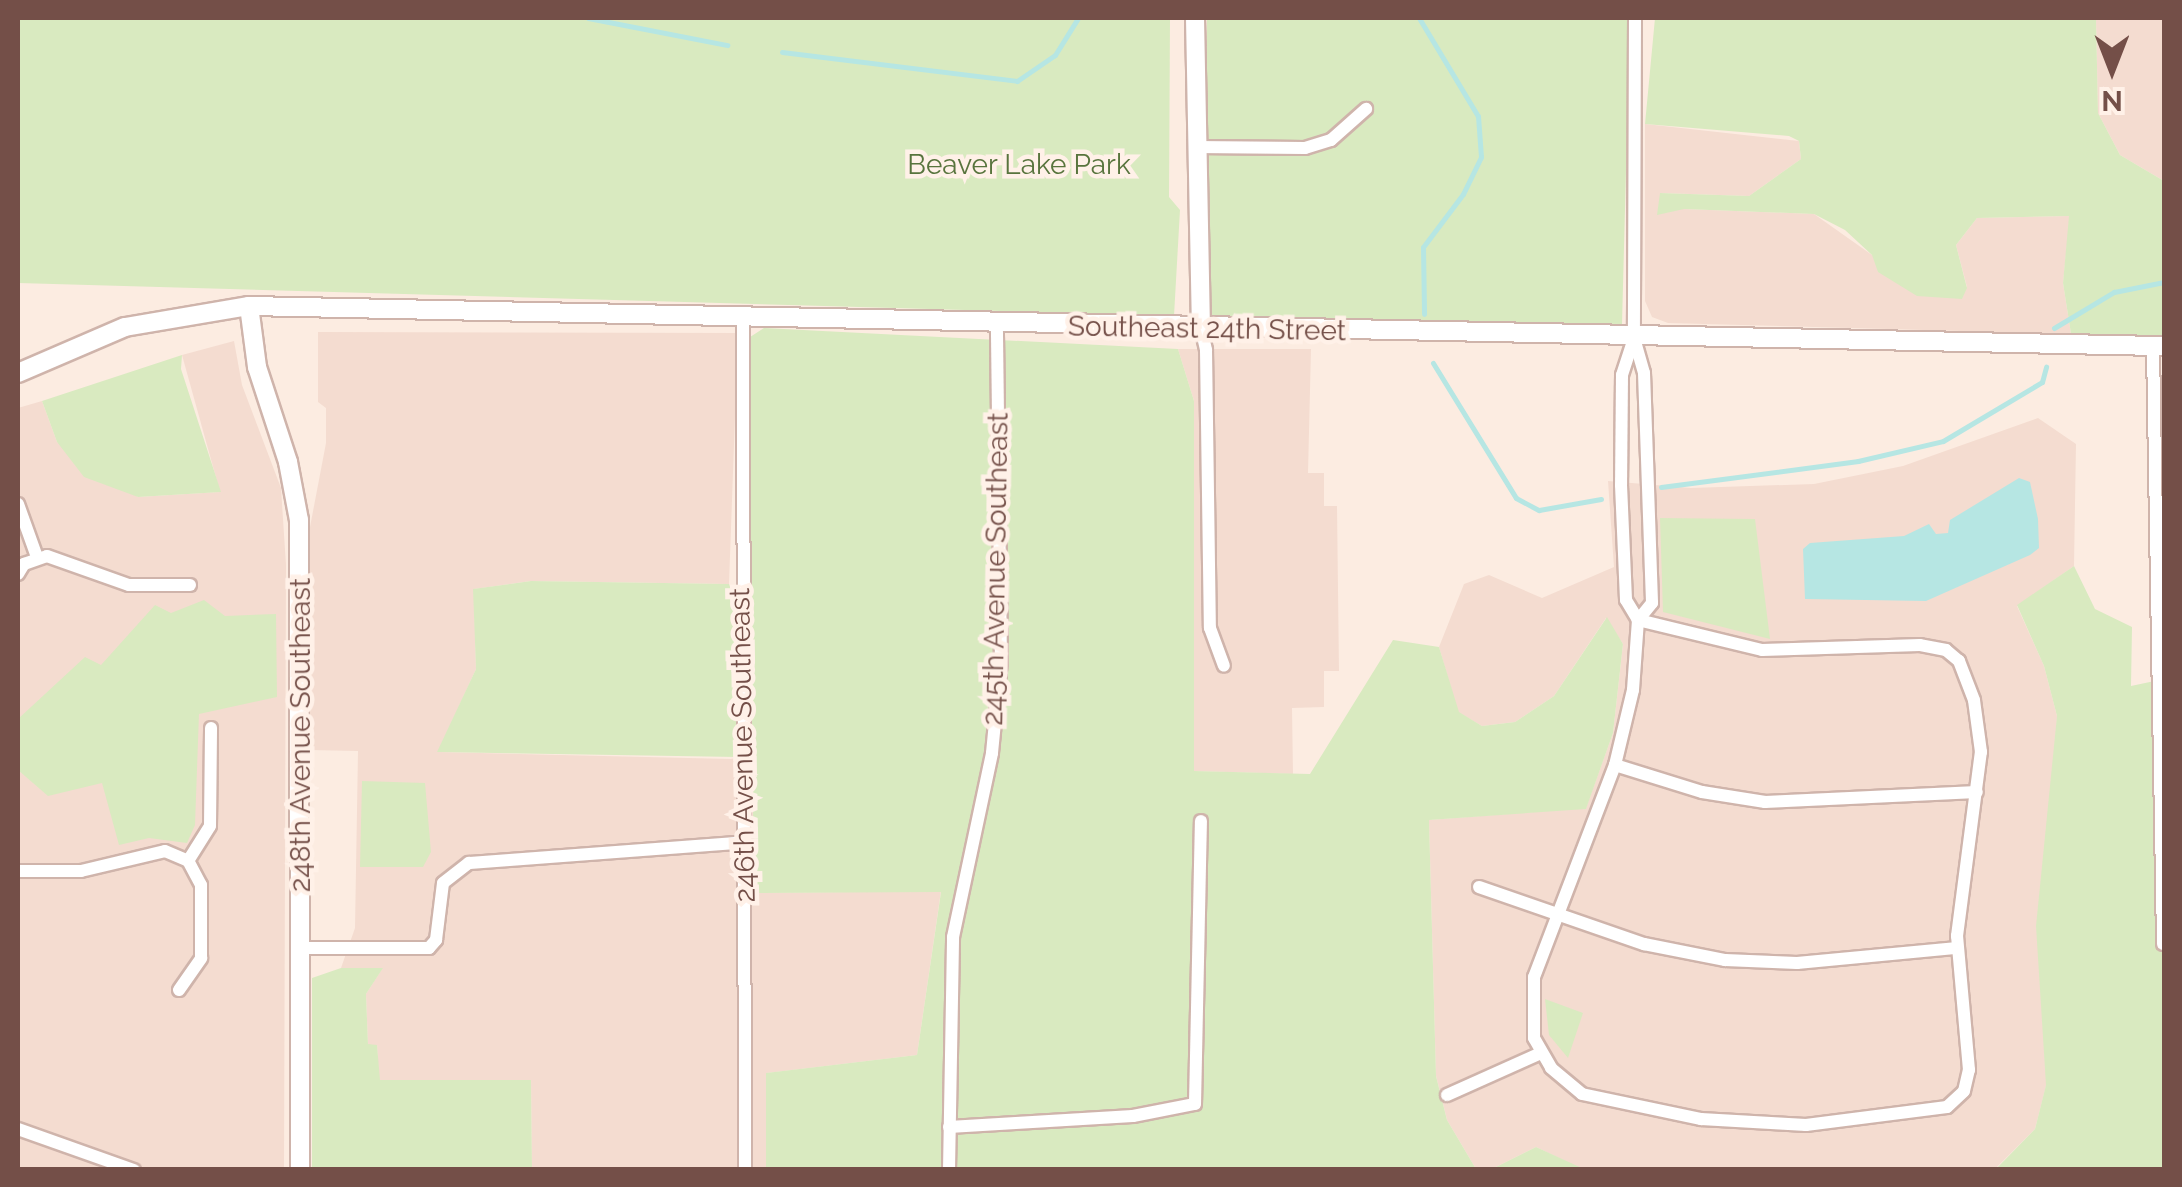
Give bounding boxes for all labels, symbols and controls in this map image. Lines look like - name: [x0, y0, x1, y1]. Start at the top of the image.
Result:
- north arrow: [2062, 20, 2162, 120]
- text: N: [2101, 84, 2123, 117]
- park label: Beaver Lake Park: [907, 148, 1131, 182]
- street label: Southeast 24th Street: [1068, 310, 1346, 348]
- street label: 245th Avenue Southeast: [976, 412, 1016, 726]
- street label: 248th Avenue Southeast: [284, 577, 318, 893]
- street label: 246th Avenue Southeast: [723, 587, 763, 903]

